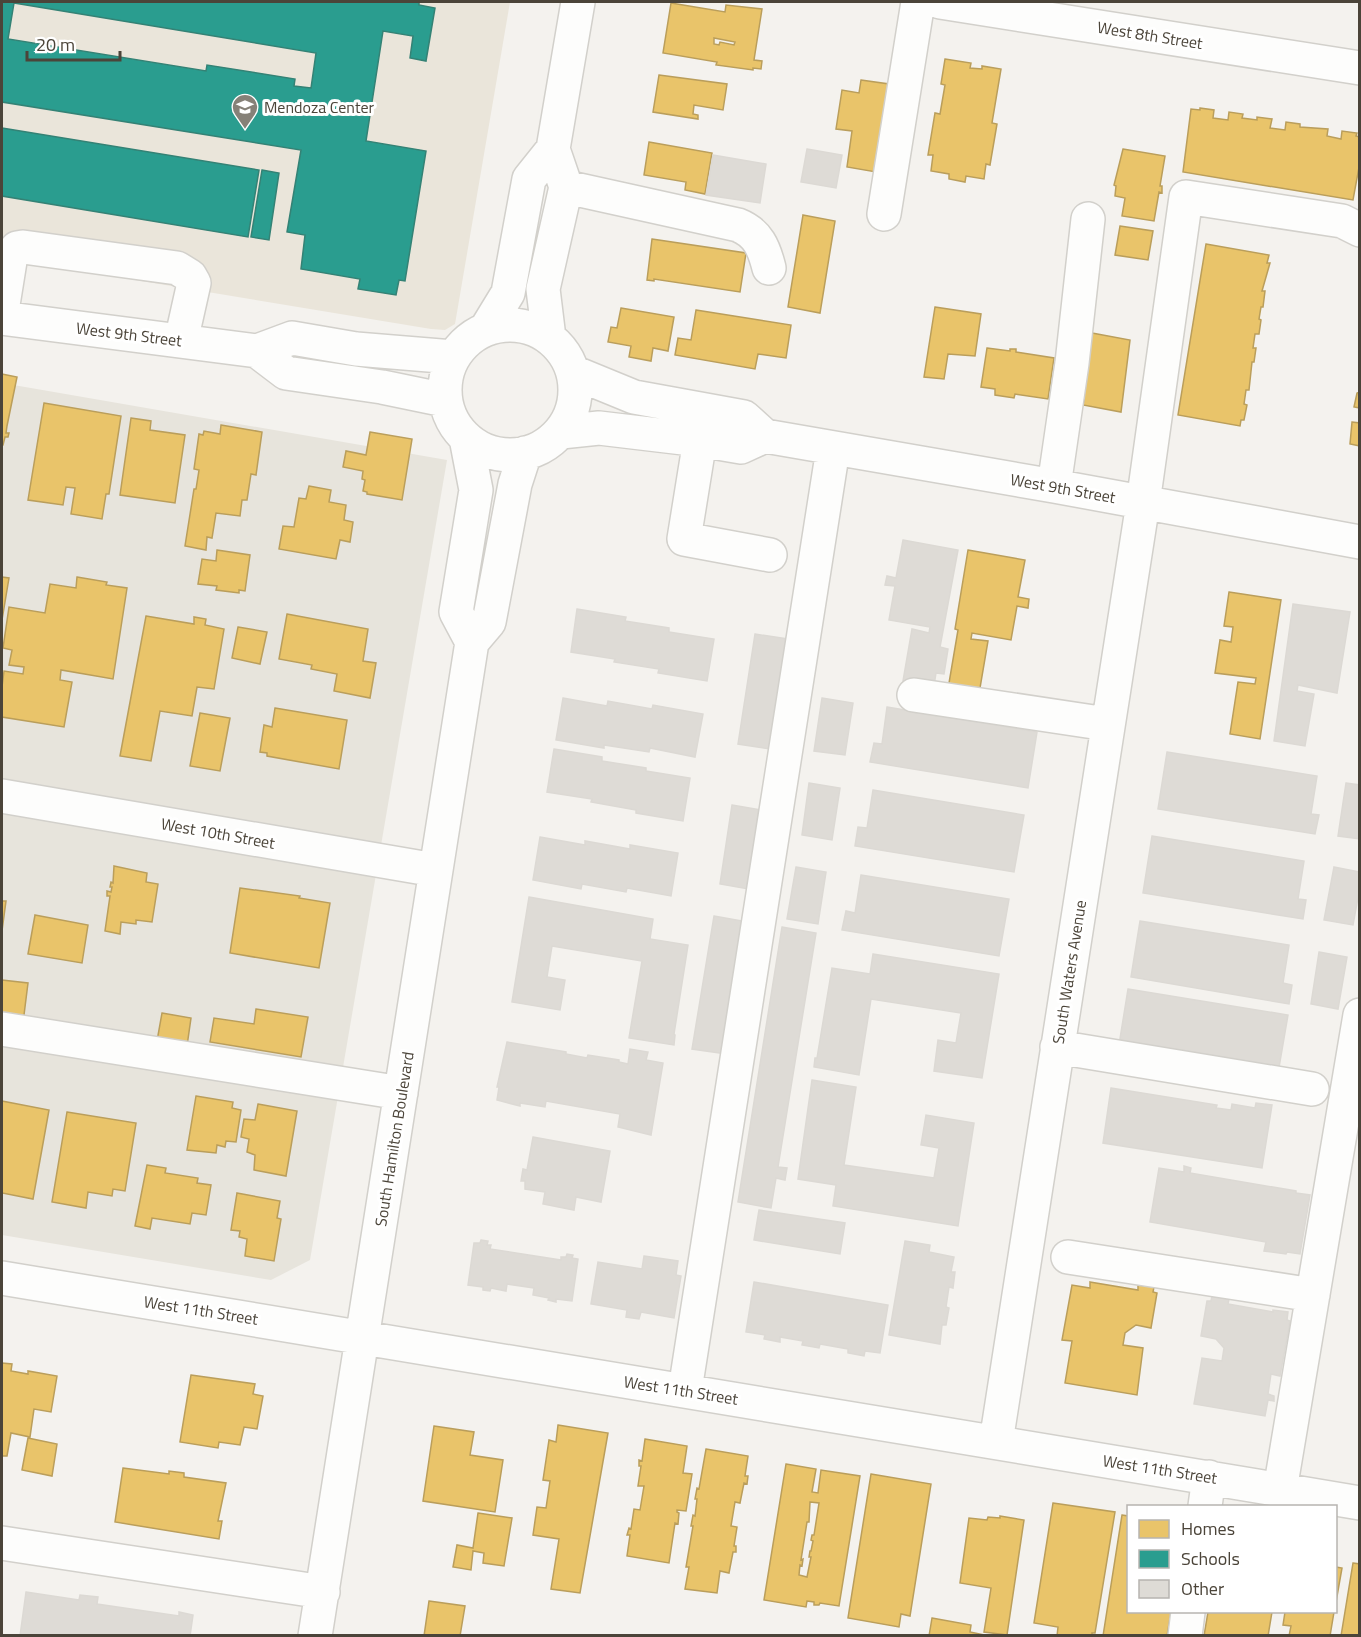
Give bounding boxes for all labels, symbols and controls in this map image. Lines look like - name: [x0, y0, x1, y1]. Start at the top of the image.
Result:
- street label: West 8th Street: [1096, 15, 1205, 55]
- scale bar: [27, 24, 120, 62]
- text: 20 m: [36, 31, 75, 58]
- school or university icon: Mendoza Center: [230, 92, 260, 130]
- place label: Mendoza Center: [264, 95, 375, 119]
- street label: West 9th Street: [75, 316, 184, 352]
- street label: West 9th Street: [1008, 467, 1118, 509]
- street label: West 10th Street: [159, 811, 277, 855]
- street label: South Waters Avenue: [1046, 898, 1092, 1046]
- street label: South Hamilton Boulevard: [368, 1050, 420, 1228]
- street label: West 11th Street: [142, 1289, 260, 1331]
- street label: West 11th Street: [622, 1369, 740, 1411]
- street label: West 11th Street: [1101, 1448, 1219, 1490]
- legend: [1127, 1505, 1337, 1613]
- text: Homes: [1181, 1515, 1235, 1542]
- text: Schools: [1181, 1545, 1240, 1572]
- text: Other: [1181, 1575, 1224, 1602]

